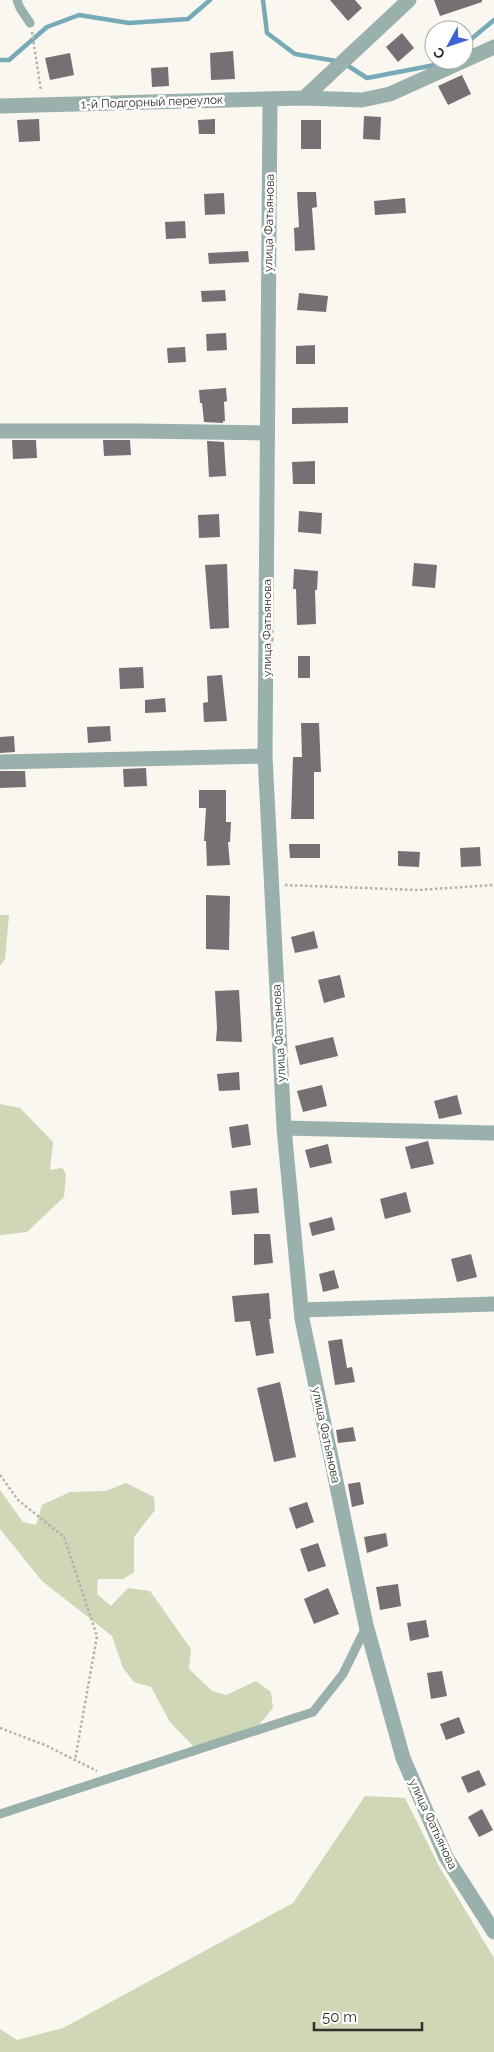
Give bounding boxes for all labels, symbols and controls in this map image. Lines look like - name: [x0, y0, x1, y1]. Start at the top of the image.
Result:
- north arrow: [424, 20, 474, 70]
- text: С: [430, 44, 448, 62]
- street label: 1-й Подгорный переулок: [81, 93, 223, 111]
- street label: улица Фатьянова: [261, 174, 277, 272]
- street label: улица Фатьянова: [260, 579, 274, 677]
- street label: улица Фатьянова: [269, 984, 289, 1082]
- street label: улица Фатьянова: [309, 1386, 343, 1484]
- street label: улица Фатьянова: [406, 1777, 460, 1871]
- scale bar: [314, 2000, 422, 2032]
- text: 50 m: [322, 2008, 357, 2026]

